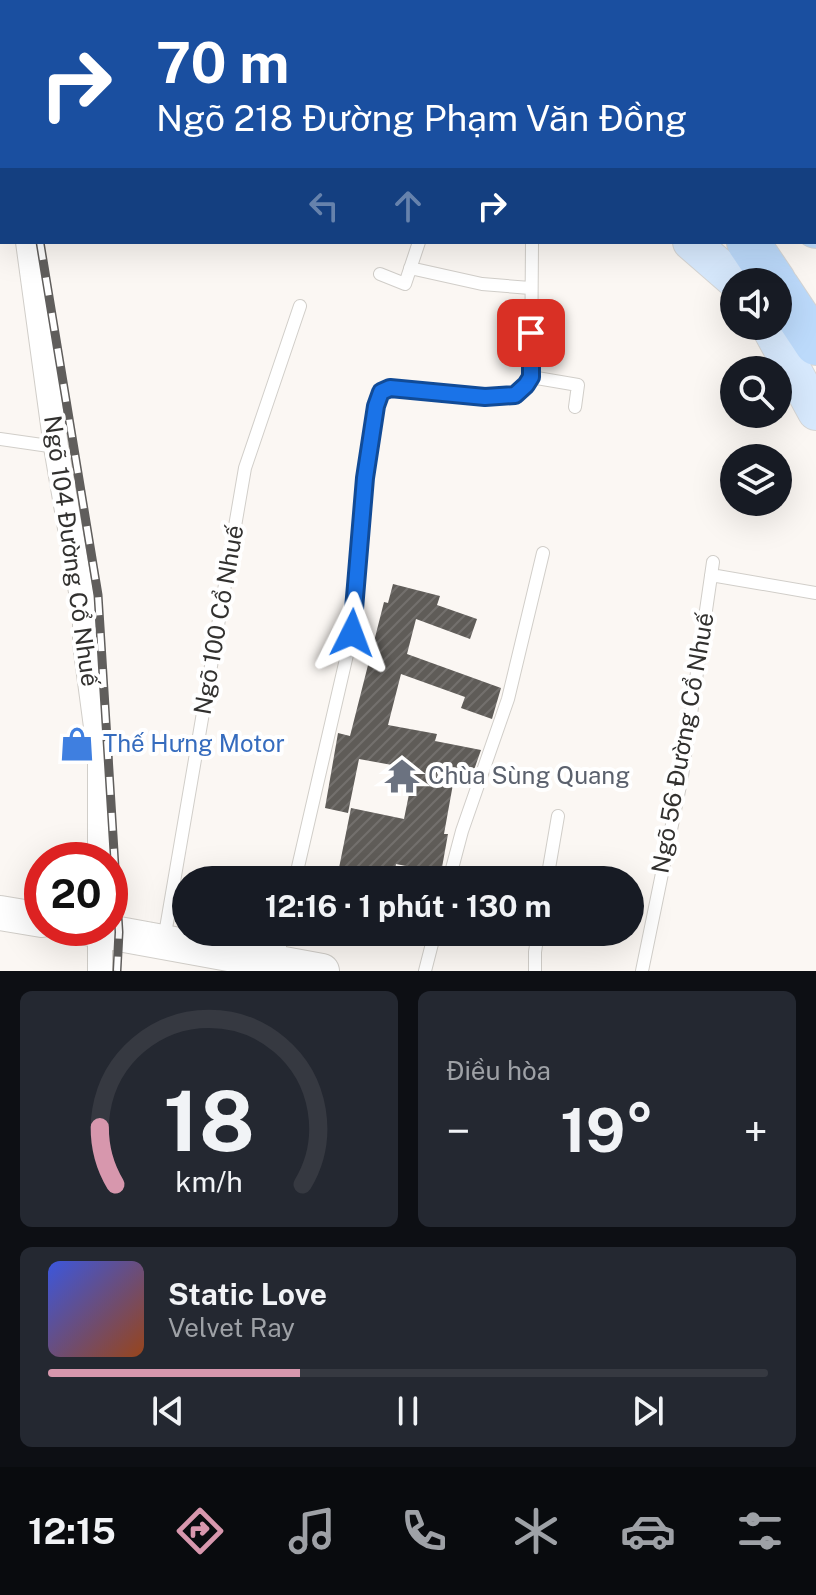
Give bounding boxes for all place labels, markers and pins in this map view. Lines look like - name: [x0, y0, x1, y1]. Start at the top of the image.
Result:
- pin: [497, 299, 565, 367]
- shop icon: Thế Hưng Motor: [58, 725, 96, 763]
- place label: Thế Hưng Motor: [103, 729, 285, 757]
- temple icon: Chùa Sùng Quang: [383, 757, 421, 795]
- place label: Chùa Sùng Quang: [428, 761, 630, 789]

